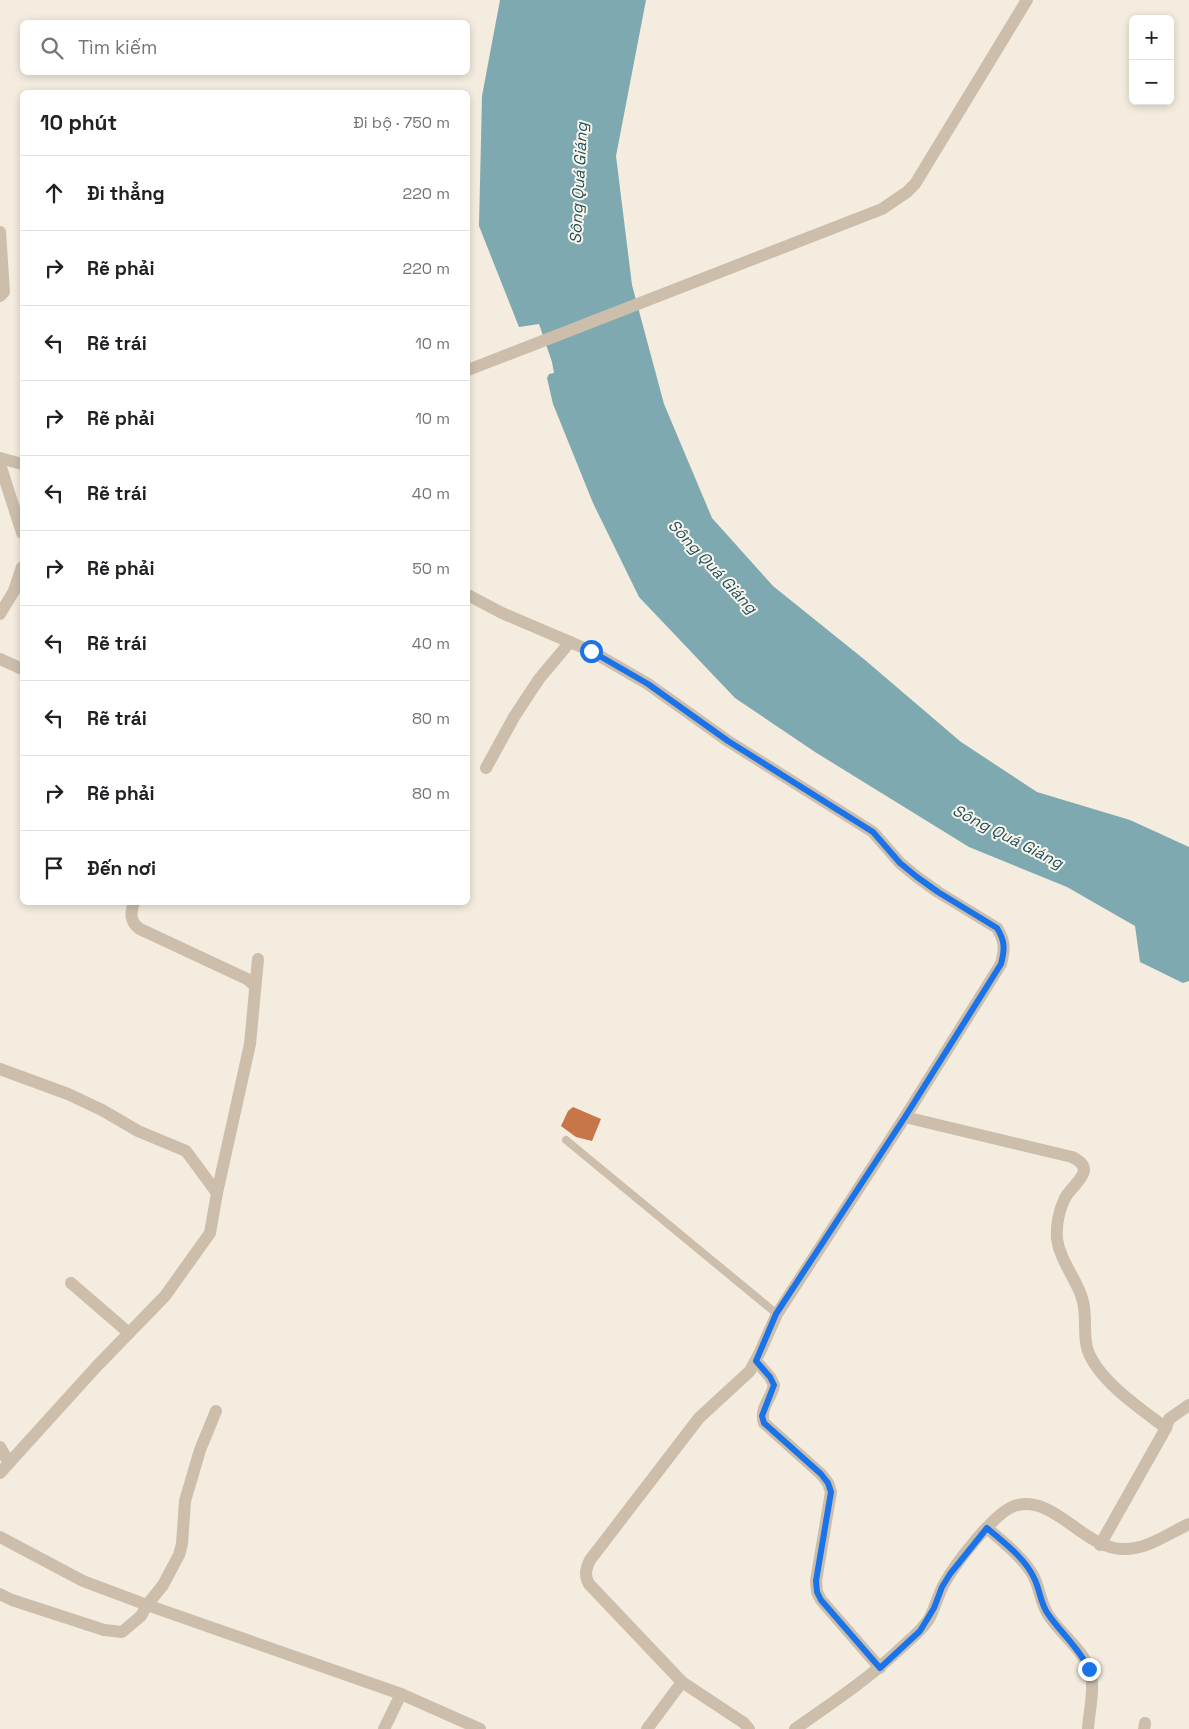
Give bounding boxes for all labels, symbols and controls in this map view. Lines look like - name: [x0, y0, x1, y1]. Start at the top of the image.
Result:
- map controls: [1129, 15, 1174, 105]
- button: +: [1129, 15, 1174, 60]
- search box: [20, 20, 470, 75]
- icon: search: [38, 34, 66, 62]
- text: Tìm kiếm: [78, 35, 157, 60]
- button: −: [1129, 60, 1174, 105]
- text: 10 phút: [40, 109, 117, 136]
- text: Đi bộ · 750 m: [353, 112, 450, 133]
- water label: Sông Quá Giáng: [565, 121, 592, 244]
- icon: ahead: [40, 179, 68, 207]
- text: Đi thẳng: [87, 181, 165, 206]
- text: 220 m: [403, 183, 450, 204]
- icon: right: [40, 254, 68, 282]
- text: Rẽ phải: [87, 256, 155, 281]
- text: 220 m: [403, 258, 450, 279]
- icon: left: [40, 329, 68, 357]
- text: Rẽ trái: [87, 331, 147, 356]
- text: 10 m: [415, 333, 450, 354]
- icon: right: [40, 404, 68, 432]
- text: Rẽ phải: [87, 406, 155, 431]
- text: 10 m: [415, 408, 450, 429]
- icon: left: [40, 479, 68, 507]
- text: Rẽ trái: [87, 481, 147, 506]
- text: 40 m: [412, 483, 450, 504]
- water label: Sông Quá Giáng: [664, 515, 762, 618]
- icon: right: [40, 554, 68, 582]
- text: Rẽ phải: [87, 556, 155, 581]
- text: 50 m: [412, 558, 450, 579]
- icon: left: [40, 629, 68, 657]
- text: Rẽ trái: [87, 631, 147, 656]
- text: 40 m: [412, 633, 450, 654]
- route start: [580, 640, 603, 663]
- icon: left: [40, 704, 68, 732]
- text: Rẽ trái: [87, 706, 147, 731]
- text: 80 m: [412, 708, 450, 729]
- icon: right: [40, 779, 68, 807]
- text: Rẽ phải: [87, 781, 155, 806]
- text: 80 m: [412, 783, 450, 804]
- water label: Sông Quá Giáng: [949, 800, 1067, 874]
- icon: arrive: [40, 854, 68, 882]
- text: Đến nơi: [87, 856, 156, 881]
- route end: [1078, 1658, 1101, 1681]

